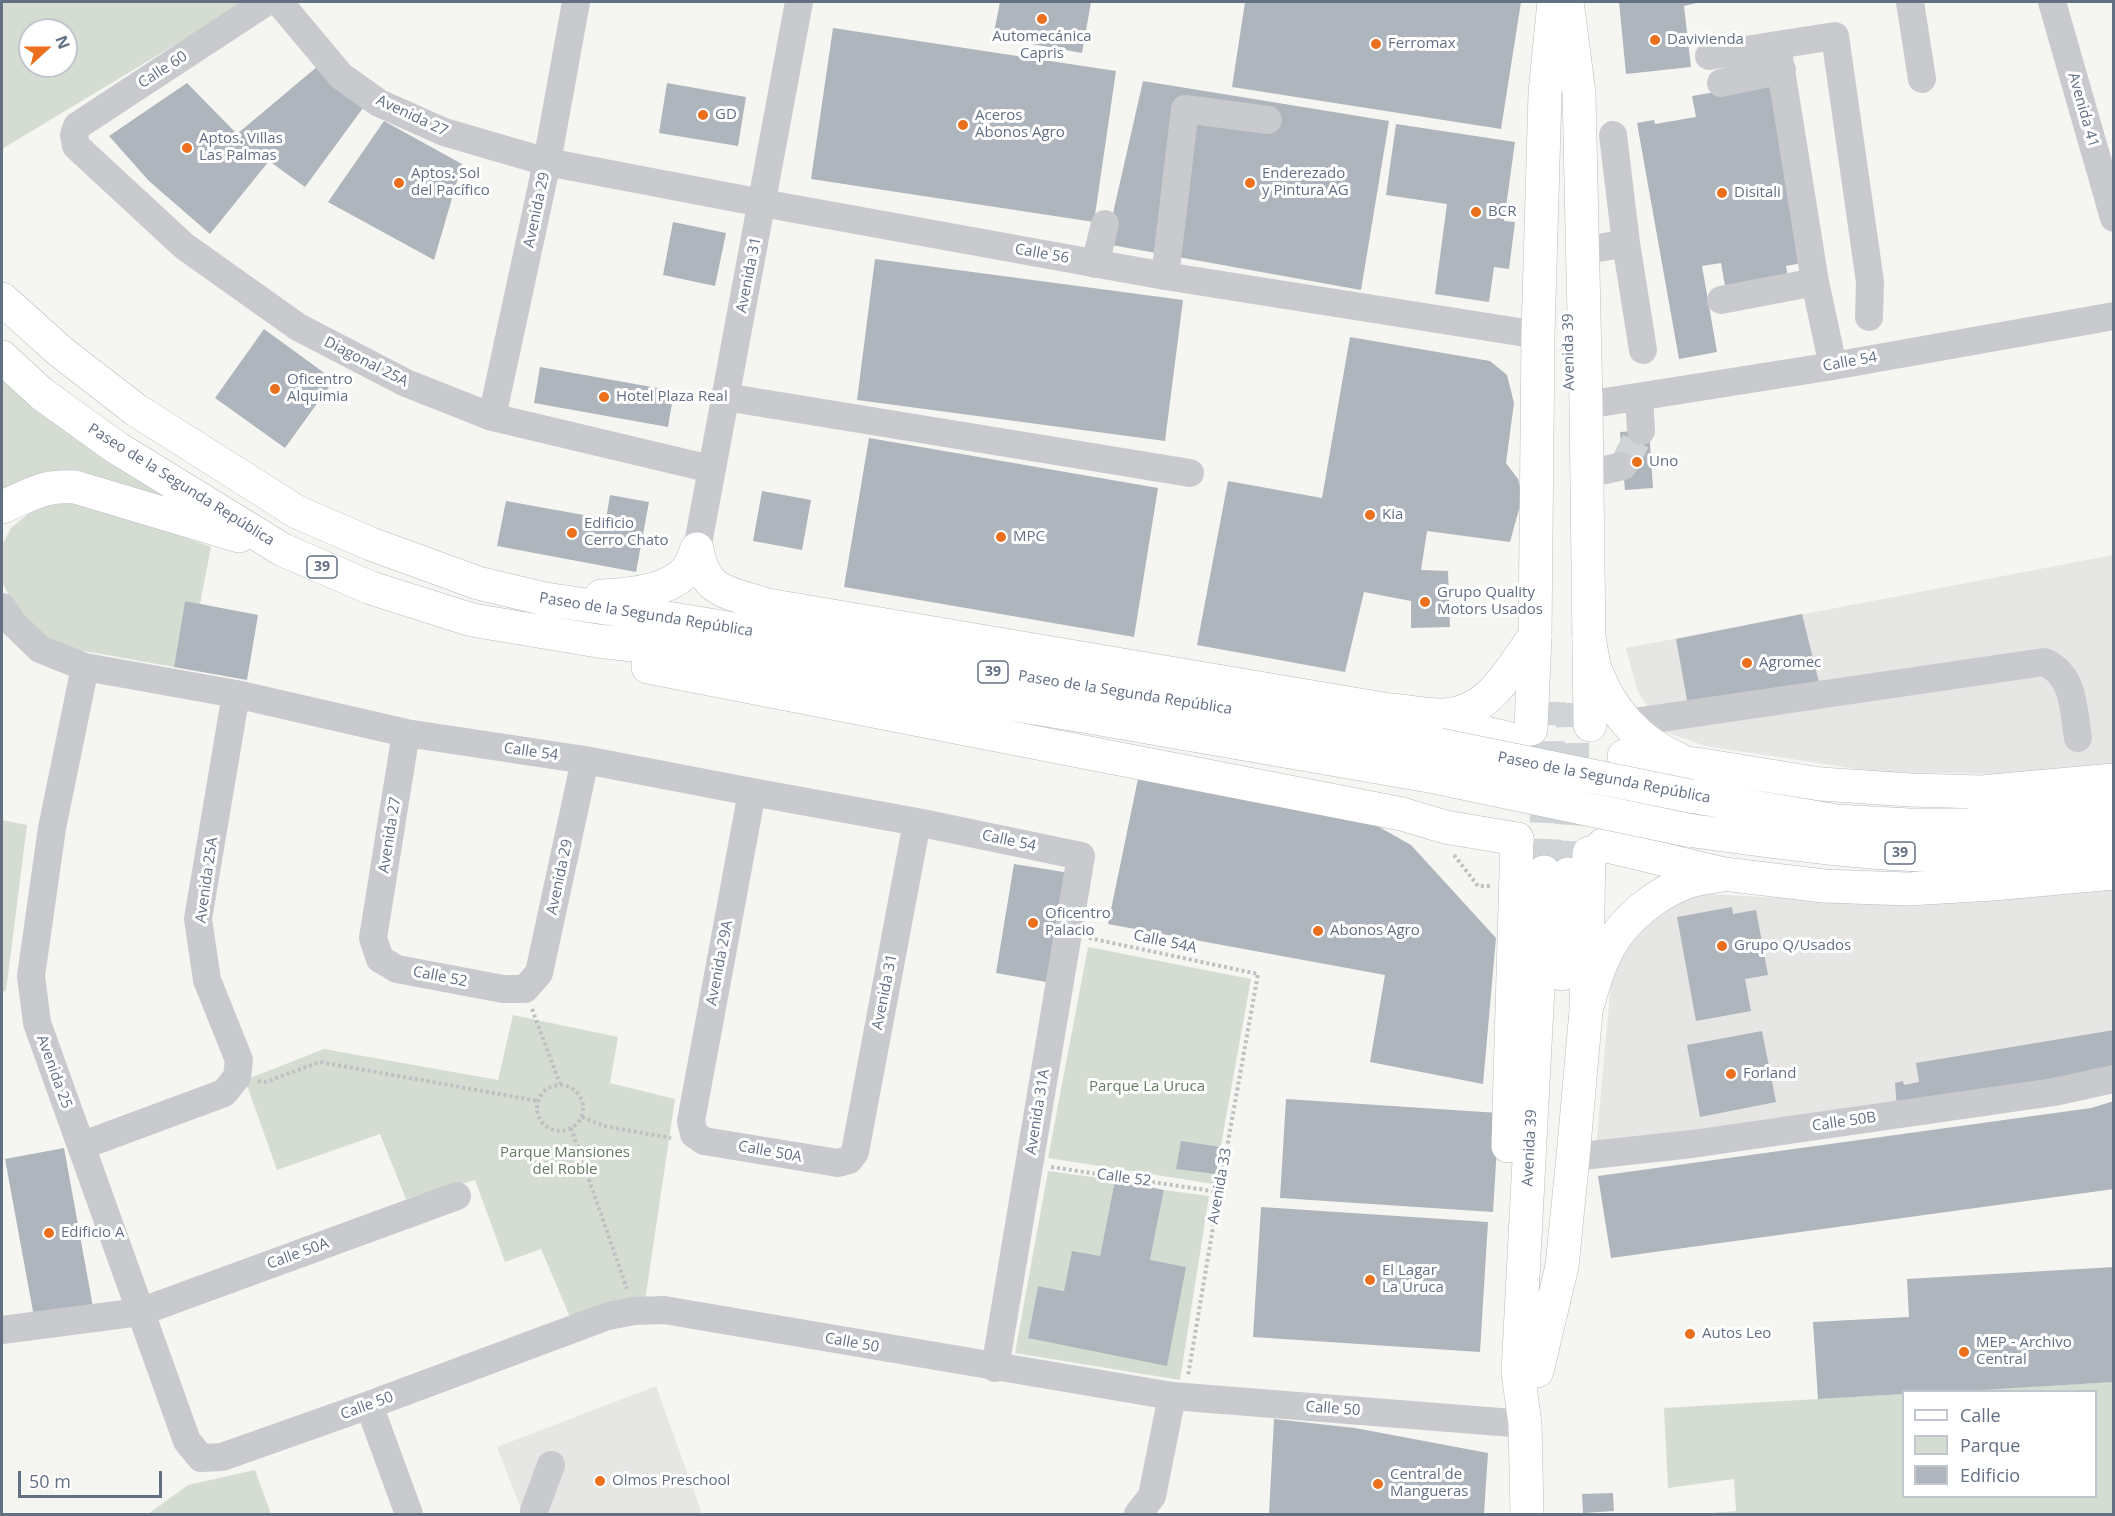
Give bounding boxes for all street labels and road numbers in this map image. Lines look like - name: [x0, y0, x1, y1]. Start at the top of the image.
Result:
- street label: Calle 60: [135, 48, 191, 92]
- street label: Avenida 41: [2064, 71, 2102, 149]
- street label: Avenida 27: [373, 92, 451, 140]
- street label: Avenida 29: [520, 170, 554, 250]
- street label: Avenida 31: [733, 236, 765, 314]
- street label: Calle 56: [1013, 240, 1071, 268]
- street label: Avenida 39: [1559, 313, 1579, 391]
- street label: Diagonal 25A: [321, 333, 411, 391]
- street label: Calle 54: [1821, 348, 1879, 376]
- street label: Paseo de la Segunda República: [85, 420, 277, 550]
- road number: 39: [307, 556, 337, 578]
- street label: Paseo de la Segunda República: [538, 589, 754, 641]
- road number: 39: [978, 661, 1008, 683]
- street label: Paseo de la Segunda República: [1017, 667, 1233, 719]
- street label: Calle 54: [503, 739, 559, 765]
- street label: Paseo de la Segunda República: [1496, 749, 1712, 807]
- street label: Avenida 27: [375, 796, 405, 874]
- street label: Calle 54: [980, 826, 1038, 856]
- street label: Avenida 25A: [192, 836, 222, 924]
- street label: Avenida 29: [543, 837, 577, 917]
- road number: 39: [1885, 842, 1915, 864]
- street label: Avenida 29A: [703, 919, 737, 1007]
- street label: Calle 54A: [1132, 927, 1198, 957]
- street label: Avenida 31: [869, 953, 901, 1031]
- street label: Calle 52: [411, 963, 469, 991]
- street label: Avenida 25: [32, 1033, 76, 1111]
- street label: Avenida 31A: [1022, 1068, 1054, 1156]
- street label: Avenida 39: [1519, 1109, 1541, 1187]
- street label: Calle 50B: [1811, 1109, 1877, 1135]
- street label: Calle 50A: [737, 1138, 803, 1166]
- street label: Avenida 33: [1204, 1147, 1236, 1225]
- street label: Calle 52: [1096, 1165, 1152, 1191]
- street label: Calle 50A: [265, 1235, 331, 1273]
- street label: Calle 50: [823, 1329, 881, 1357]
- street label: Calle 50: [338, 1388, 396, 1424]
- street label: Calle 50: [1305, 1398, 1361, 1420]

